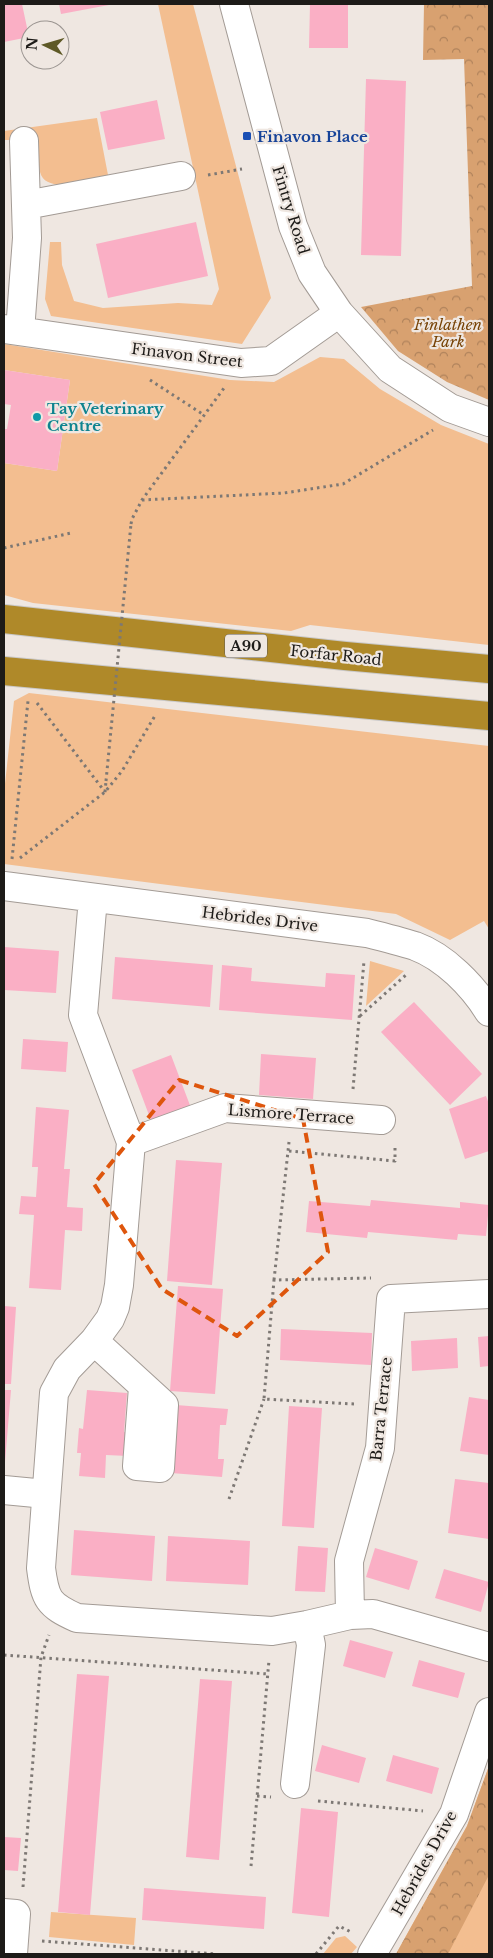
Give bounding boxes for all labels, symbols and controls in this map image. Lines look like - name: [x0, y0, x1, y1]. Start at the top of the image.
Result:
- north arrow: [20, 20, 70, 70]
- text: N: [23, 37, 42, 51]
- place label: Finavon Place: [257, 127, 368, 146]
- marker: Finavon Place: [241, 130, 253, 142]
- street label: Fintry Road: [269, 163, 313, 257]
- park label: Finlathen Park: [413, 315, 482, 351]
- street label: Finavon Street: [130, 339, 244, 371]
- place label: Tay Veterinary Centre: [47, 399, 164, 435]
- marker: Tay Veterinary Centre: [31, 411, 43, 423]
- road number: A90: [225, 634, 267, 658]
- street label: Forfar Road: [289, 641, 383, 669]
- street label: Hebrides Drive: [201, 902, 319, 936]
- street label: Lismore Terrace: [227, 1100, 355, 1128]
- street label: Barra Terrace: [366, 1356, 396, 1462]
- street label: Hebrides Drive: [387, 1807, 461, 1919]

